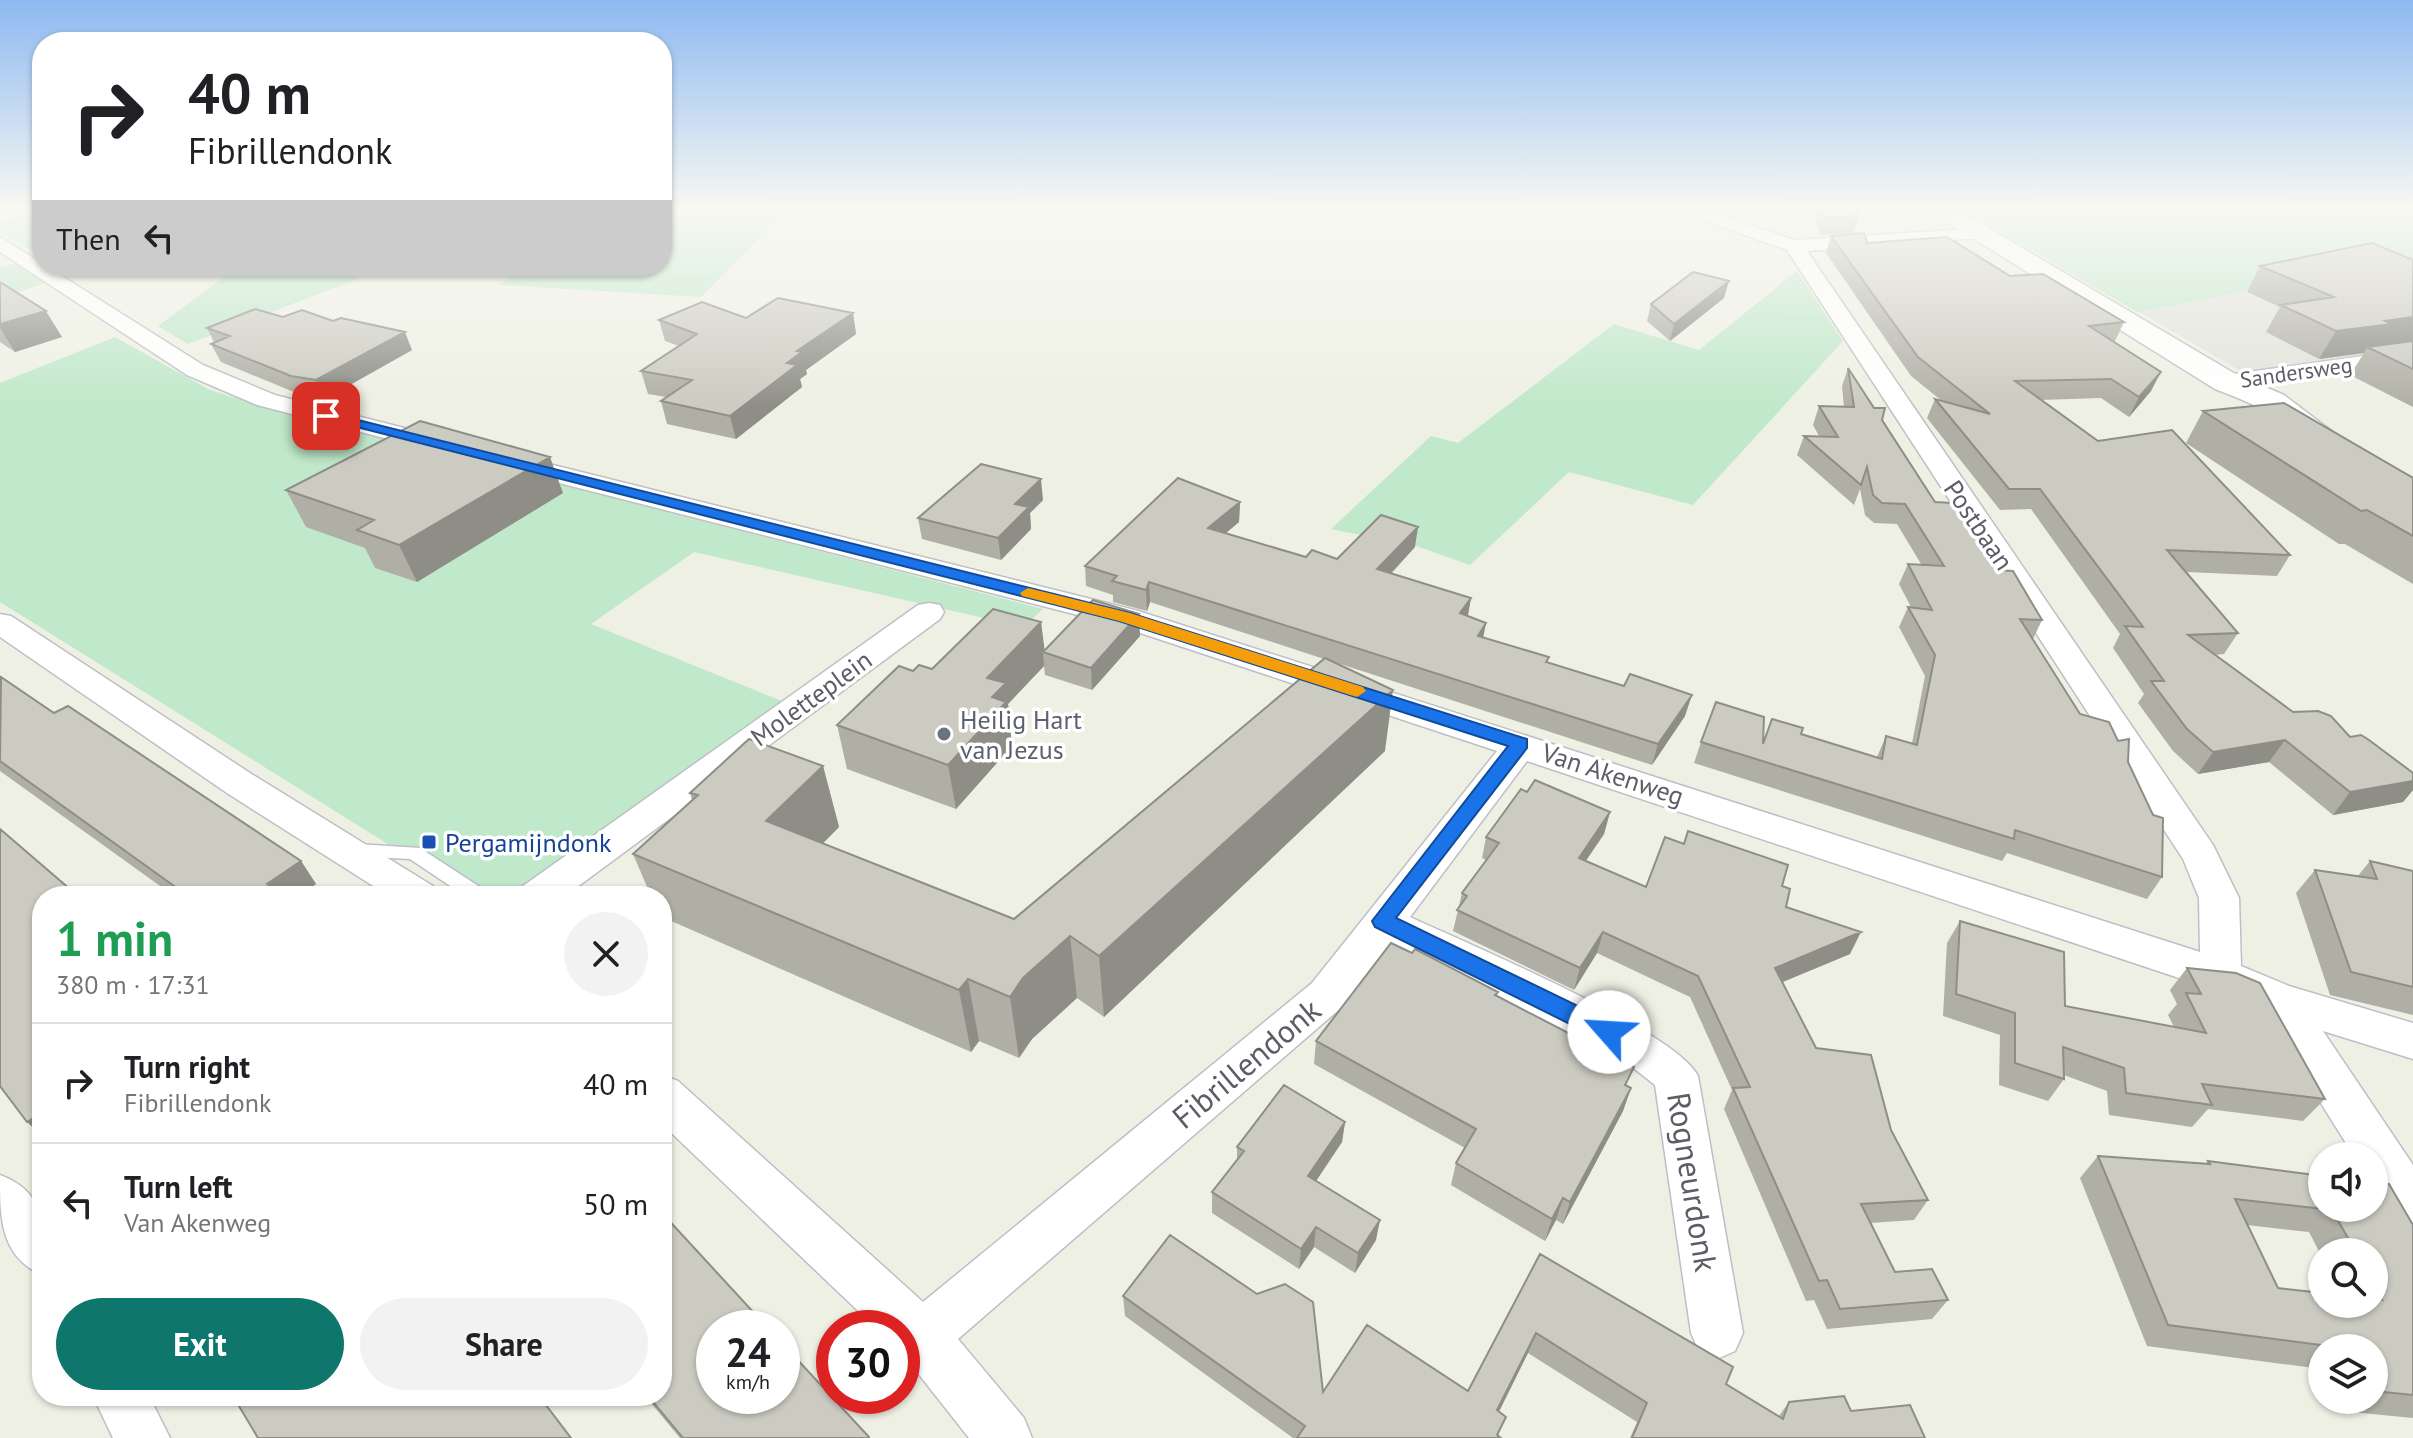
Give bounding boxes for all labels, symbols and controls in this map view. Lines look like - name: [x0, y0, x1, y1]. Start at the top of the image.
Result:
- text: 40 m: [188, 57, 311, 129]
- icon: right: [56, 64, 160, 168]
- text: Fibrillendonk: [188, 127, 392, 174]
- icon: left: [137, 216, 181, 260]
- text: Then: [56, 219, 121, 258]
- street label: Sandersweg: [2238, 350, 2354, 394]
- pin: [292, 382, 360, 450]
- icon: arrive: [304, 394, 348, 438]
- street label: Postbaan: [1937, 474, 2021, 576]
- street label: Moletteplein: [744, 643, 878, 753]
- place label: Heilig Hart van Jezus: [960, 703, 1082, 766]
- marker: Heilig Hart van Jezus: [935, 725, 953, 743]
- street label: Van Akenweg: [1537, 735, 1688, 812]
- place label: Pergamijndonk: [445, 826, 612, 859]
- marker: Pergamijndonk: [420, 833, 438, 851]
- text: 1 min: [56, 907, 173, 969]
- button: close: [564, 912, 648, 996]
- text: 380 m · 17:31: [56, 968, 210, 1001]
- street label: Fibrillendonk: [1163, 988, 1330, 1137]
- position arrow: [1567, 990, 1651, 1074]
- text: Turn right: [124, 1047, 250, 1086]
- icon: right: [56, 1061, 100, 1105]
- text: 40 m: [583, 1064, 648, 1103]
- text: Fibrillendonk: [124, 1086, 271, 1119]
- street label: Rogneurdonk: [1658, 1089, 1728, 1275]
- map controls: [2308, 1142, 2388, 1414]
- button: sound: [2308, 1142, 2388, 1222]
- text: Turn left: [124, 1167, 232, 1206]
- icon: left: [56, 1181, 100, 1225]
- text: 50 m: [583, 1184, 648, 1223]
- text: Van Akenweg: [124, 1206, 271, 1239]
- button: search: [2308, 1238, 2388, 1318]
- button: Exit: [56, 1298, 344, 1390]
- button: Share: [360, 1298, 648, 1390]
- speed limit sign: 30: [816, 1310, 920, 1414]
- text: 24: [725, 1326, 771, 1378]
- button: layers: [2308, 1334, 2388, 1414]
- text: km/h: [726, 1369, 770, 1395]

